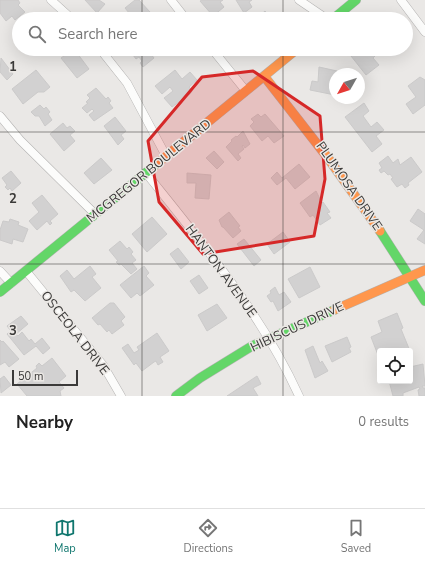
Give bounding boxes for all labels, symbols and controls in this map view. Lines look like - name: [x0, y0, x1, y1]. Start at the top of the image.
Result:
- search box: [12, 12, 413, 56]
- icon: search: [26, 23, 48, 45]
- text: Search here: [58, 24, 138, 44]
- text: 1: [9, 58, 17, 76]
- north arrow: [329, 68, 365, 104]
- street label: MCGREGOR BOULEVARD: [83, 115, 215, 227]
- street label: PLUMOSA DRIVE: [312, 138, 386, 234]
- text: 2: [9, 190, 17, 208]
- street label: HANTON AVENUE: [181, 221, 261, 321]
- street label: OSCEOLA DRIVE: [36, 287, 114, 379]
- street label: HIBISCUS DRIVE: [247, 297, 347, 357]
- text: 3: [9, 322, 17, 340]
- map controls: [377, 348, 413, 384]
- button: locate: [377, 348, 413, 384]
- scale bar: [12, 368, 78, 387]
- text: 50 m: [18, 369, 43, 384]
- text: Nearby: [16, 411, 73, 434]
- text: 0 results: [358, 413, 409, 431]
- tab: Map: [54, 517, 76, 556]
- tab: Directions: [184, 517, 233, 556]
- tab: Saved: [341, 517, 371, 556]

